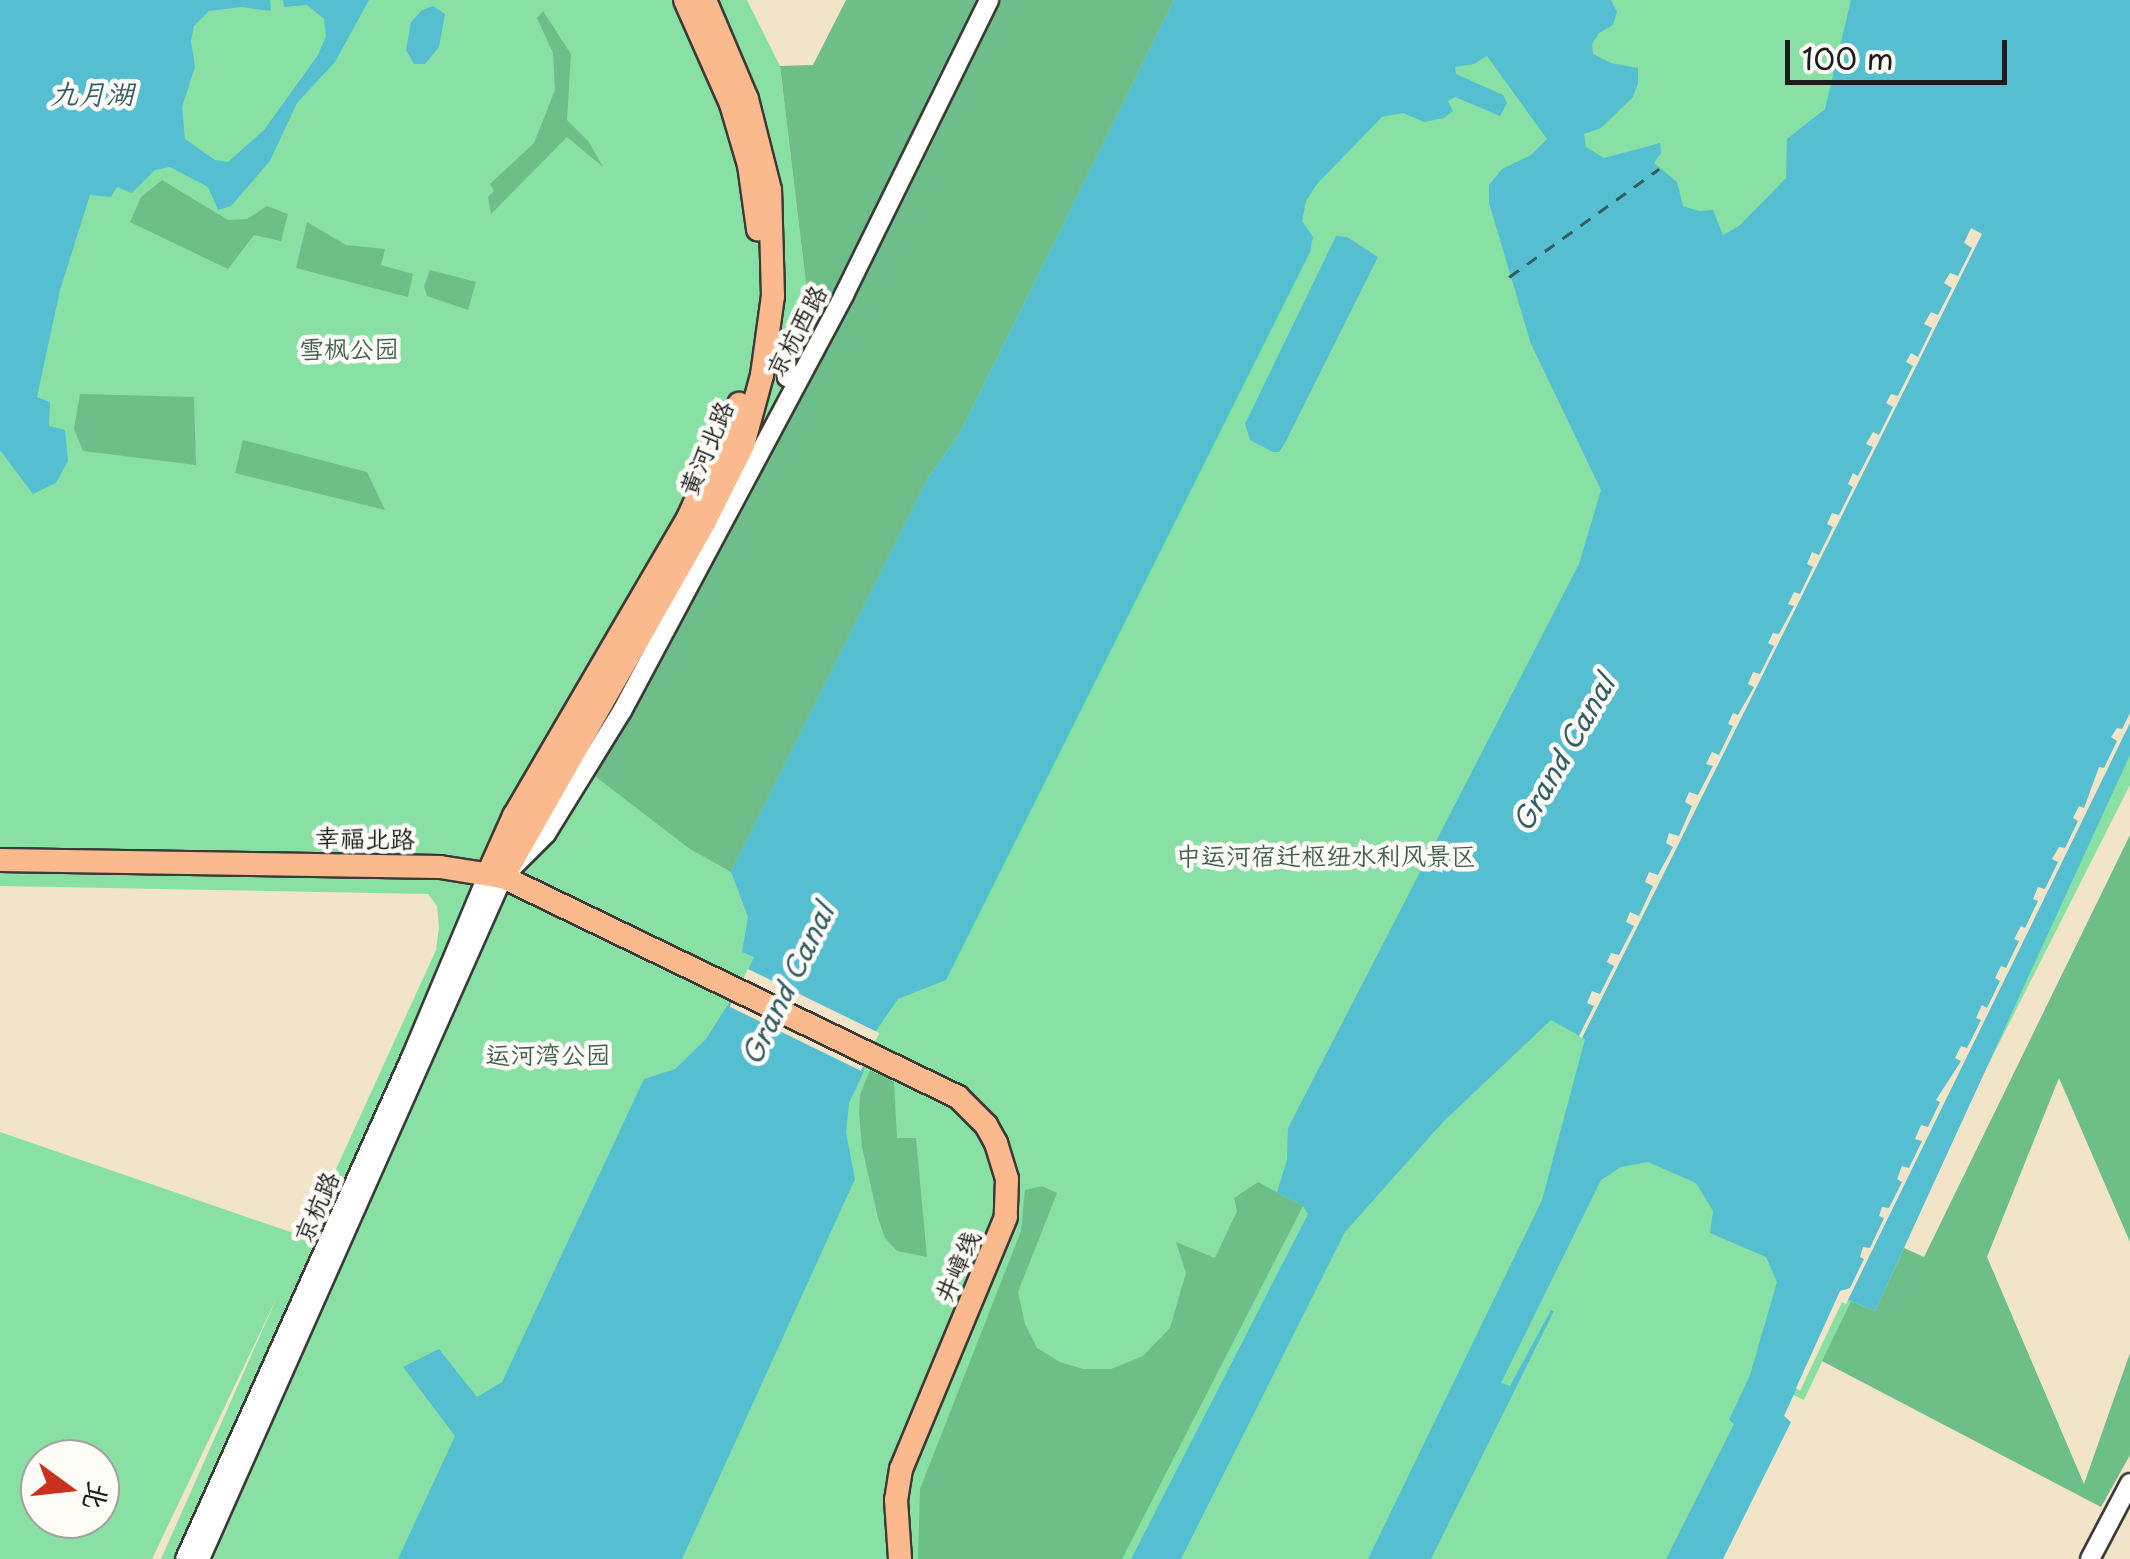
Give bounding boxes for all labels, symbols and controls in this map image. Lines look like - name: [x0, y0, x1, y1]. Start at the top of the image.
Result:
- scale bar: [1790, 20, 2012, 82]
- text: 100 m: [1802, 35, 1894, 80]
- water label: 九月湖: [50, 76, 134, 110]
- street label: 京杭西路: [759, 280, 833, 382]
- park label: 雪枫公园: [299, 333, 399, 363]
- street label: 黄河北路: [673, 396, 739, 500]
- water label: Grand Canal: [1505, 669, 1621, 837]
- street label: 幸福北路: [315, 822, 415, 854]
- park label: 中运河宿迁枢纽水利风景区: [1176, 840, 1476, 870]
- water label: Grand Canal: [734, 898, 840, 1070]
- park label: 运河湾公园: [486, 1039, 610, 1069]
- street label: 京杭路: [287, 1167, 345, 1247]
- street label: 井嶂线: [928, 1226, 986, 1306]
- north arrow: [20, 1439, 120, 1539]
- text: 北: [73, 1477, 122, 1515]

